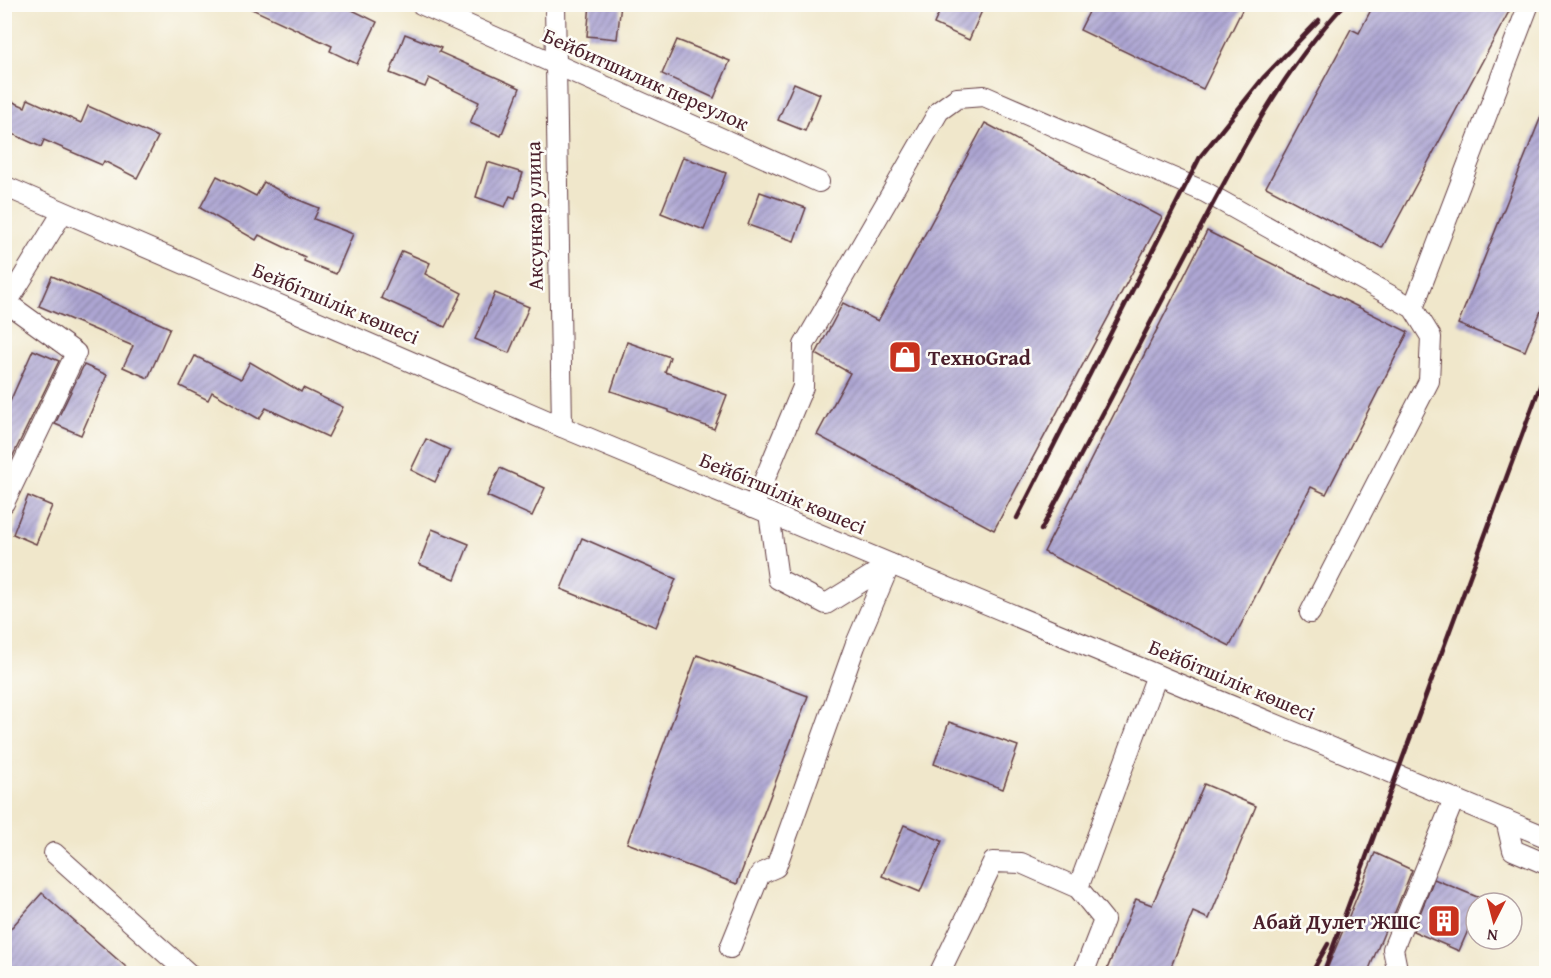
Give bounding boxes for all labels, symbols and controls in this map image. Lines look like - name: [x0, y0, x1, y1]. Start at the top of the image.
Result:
- street label: Бейбитшилик переулок: [538, 20, 754, 138]
- street label: Аксункар улица: [517, 141, 551, 291]
- street label: Бейбітшілік көшесі: [248, 254, 424, 352]
- shop icon: ТехноGrad: [887, 339, 923, 375]
- place label: ТехноGrad: [928, 342, 1031, 373]
- street label: Бейбітшілік көшесі: [695, 444, 871, 542]
- street label: Бейбітшілік көшесі: [1144, 631, 1320, 729]
- north arrow: [1464, 891, 1524, 951]
- building icon: Абай Дулет ЖШС: [1426, 903, 1462, 939]
- place label: Абай Дулет ЖШС: [1253, 906, 1421, 937]
- text: N: [1486, 923, 1499, 948]

